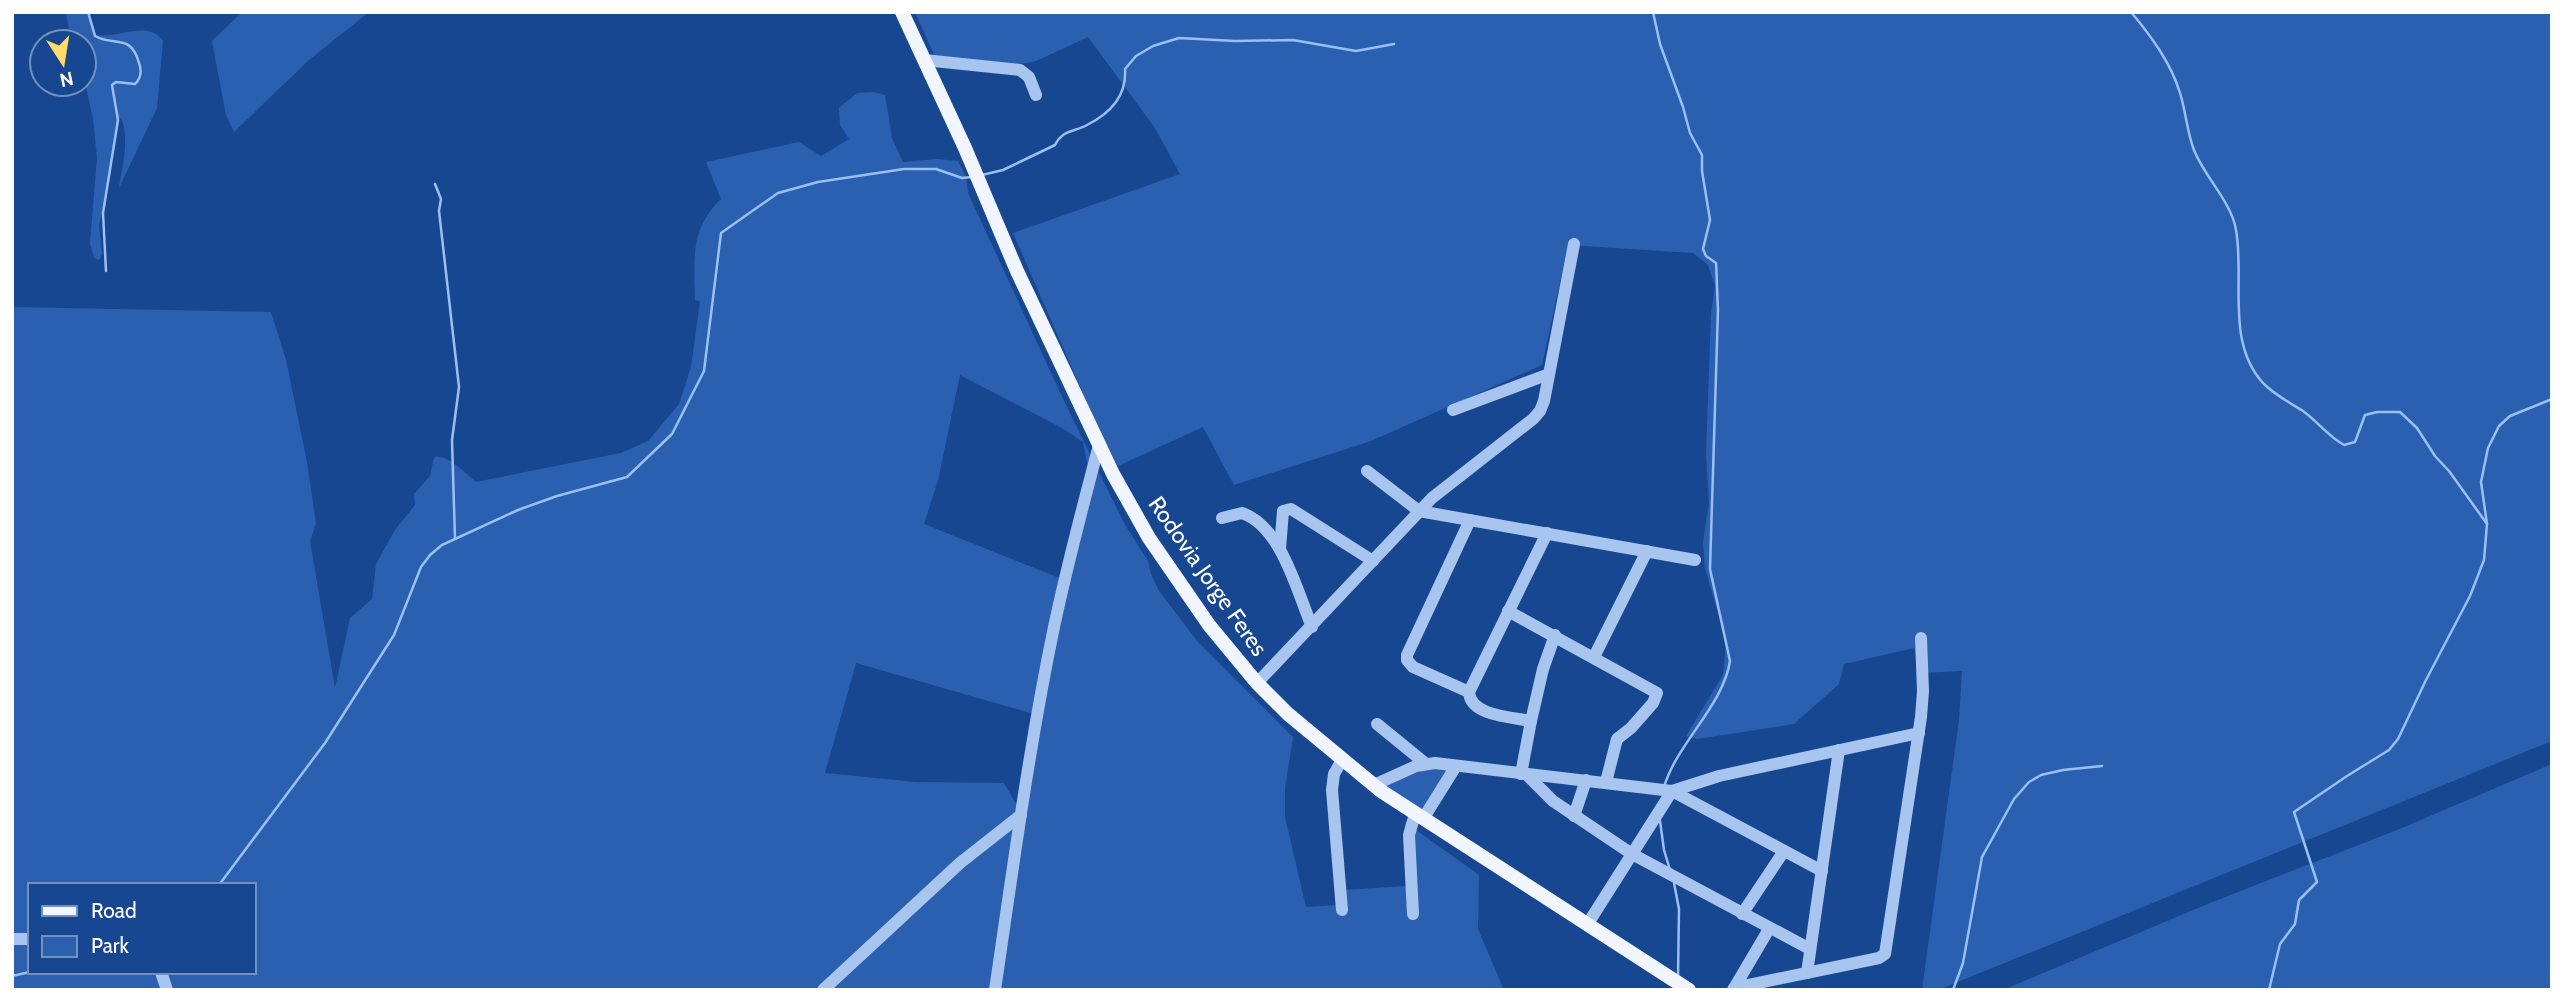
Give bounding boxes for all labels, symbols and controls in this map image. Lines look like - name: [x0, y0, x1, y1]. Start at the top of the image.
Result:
- north arrow: [28, 28, 98, 98]
- text: N: [57, 66, 75, 92]
- street label: Rodovia Jorge Feres: [1142, 491, 1274, 661]
- legend: [28, 883, 256, 974]
- text: Road: [91, 898, 137, 923]
- text: Park: [91, 933, 129, 958]

